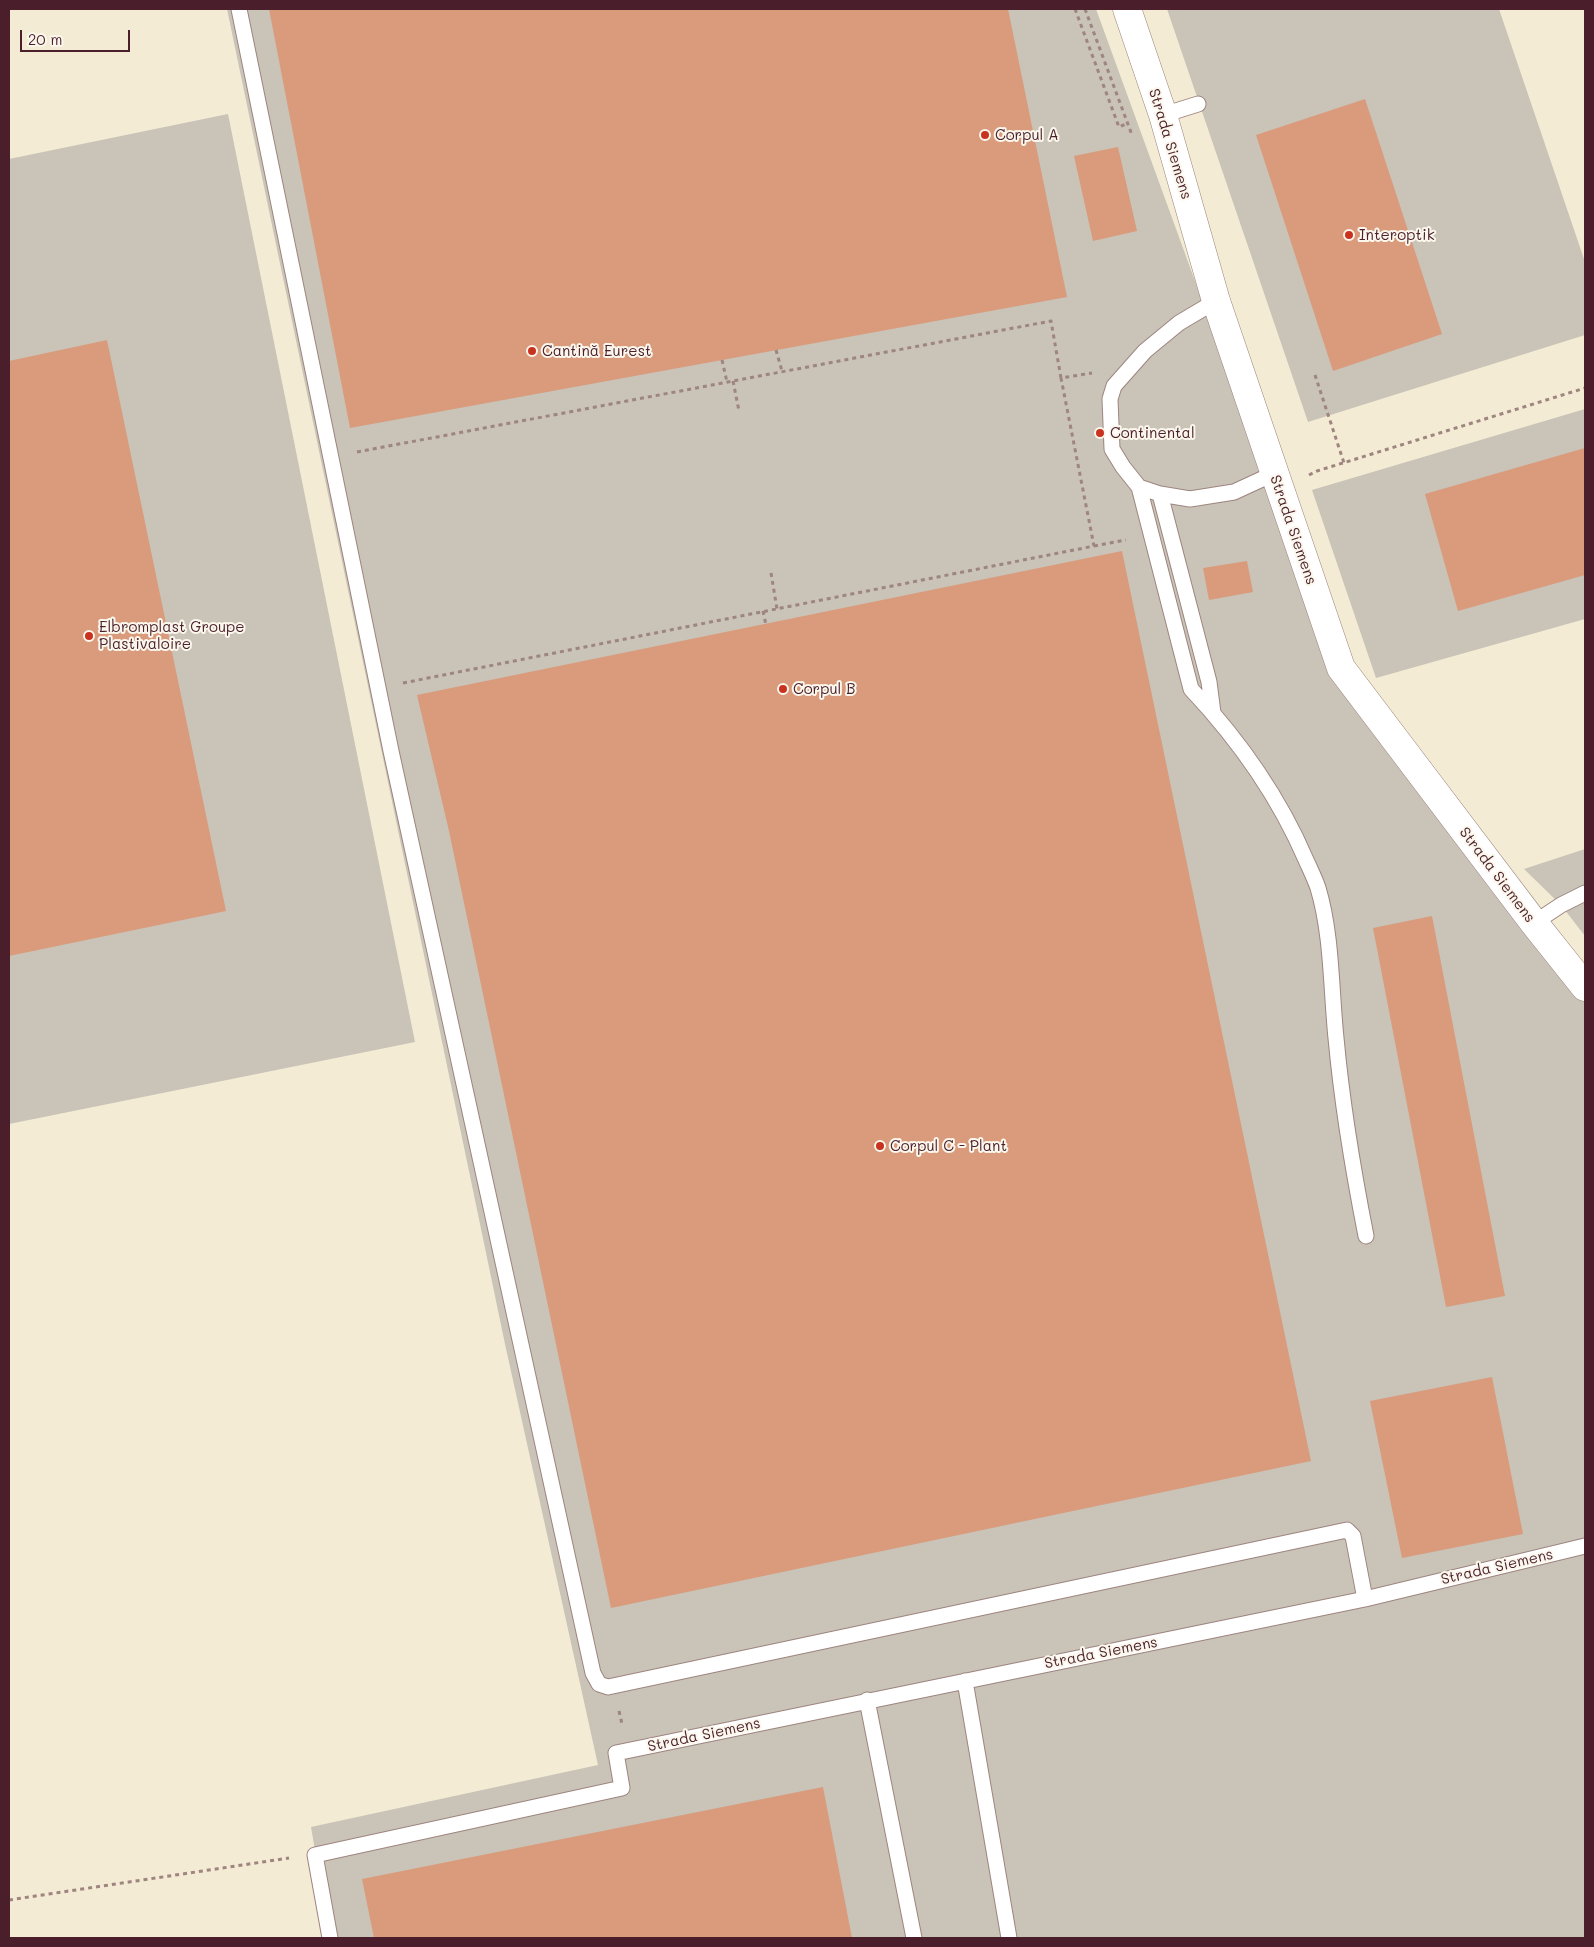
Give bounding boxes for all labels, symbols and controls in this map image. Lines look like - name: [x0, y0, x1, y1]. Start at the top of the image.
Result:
- scale bar: [22, 20, 132, 52]
- text: 20 m: [28, 29, 62, 49]
- street label: Strada Siemens: [1145, 87, 1195, 201]
- place label: Corpul A: [995, 126, 1059, 144]
- marker: Corpul A: [979, 129, 991, 141]
- place label: Interoptik: [1359, 226, 1435, 244]
- marker: Interoptik: [1343, 229, 1355, 241]
- place label: Cantină Eurest: [542, 342, 652, 360]
- marker: Cantină Eurest: [526, 345, 538, 357]
- place label: Continental: [1110, 424, 1195, 442]
- marker: Continental: [1094, 427, 1106, 439]
- street label: Strada Siemens: [1266, 473, 1320, 587]
- place label: Elbromplast Groupe Plastivaloire: [99, 618, 245, 653]
- marker: Elbromplast Groupe Plastivaloire: [83, 630, 95, 642]
- place label: Corpul B: [793, 680, 855, 698]
- marker: Corpul B: [777, 683, 789, 695]
- street label: Strada Siemens: [1455, 824, 1539, 926]
- place label: Corpul C - Plant: [890, 1137, 1007, 1155]
- marker: Corpul C - Plant: [874, 1140, 886, 1152]
- street label: Strada Siemens: [1439, 1545, 1555, 1589]
- street label: Strada Siemens: [1043, 1633, 1159, 1673]
- street label: Strada Siemens: [646, 1714, 762, 1756]

